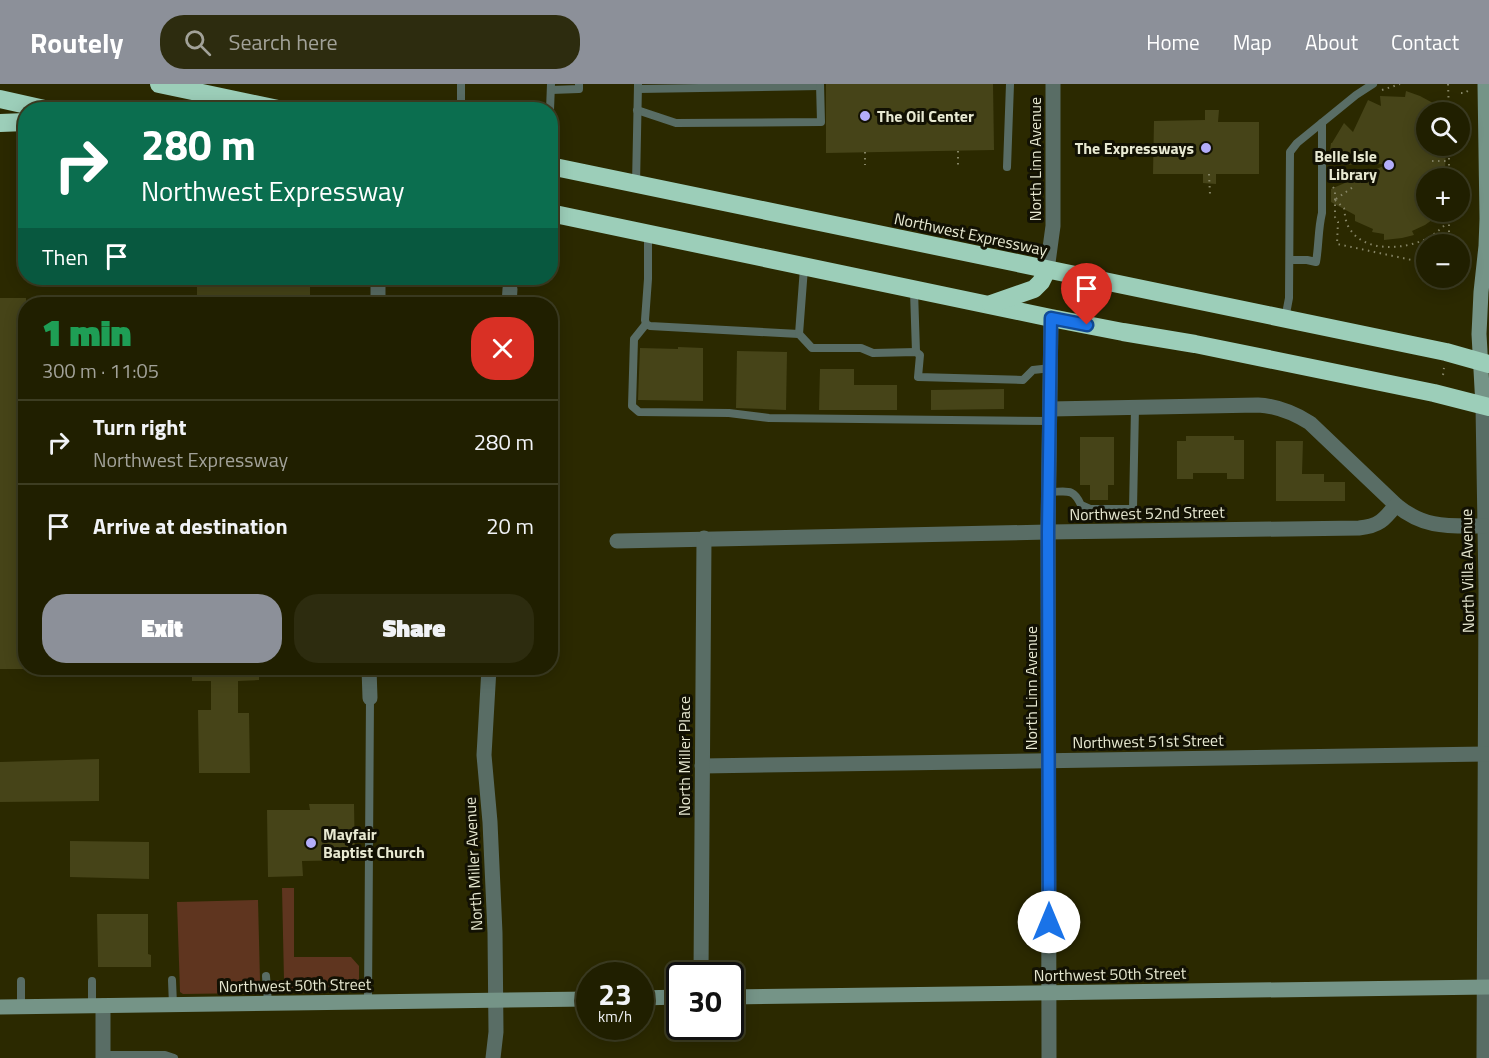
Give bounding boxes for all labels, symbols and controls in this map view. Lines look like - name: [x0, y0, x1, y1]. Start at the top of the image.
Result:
- search box: [160, 15, 580, 69]
- text: Routely: [30, 21, 124, 64]
- text: Search here: [229, 25, 338, 59]
- icon: search: [181, 26, 214, 59]
- text: Home: [1146, 26, 1200, 58]
- text: Map: [1233, 26, 1272, 58]
- text: About: [1305, 26, 1358, 58]
- text: Contact: [1391, 26, 1459, 58]
- street label: North Linn Avenue: [1023, 97, 1047, 221]
- map controls: [1416, 102, 1470, 288]
- button: search: [1416, 102, 1470, 156]
- place label: The Oil Center: [877, 104, 974, 128]
- marker: The Oil Center: [858, 109, 872, 123]
- text: 280 m: [141, 112, 256, 176]
- icon: right: [42, 126, 120, 204]
- place label: The Expressways: [1075, 136, 1194, 160]
- marker: The Expressways: [1199, 141, 1213, 155]
- place label: Belle Isle Library: [1314, 144, 1377, 186]
- marker: Belle Isle Library: [1382, 158, 1396, 172]
- button: +: [1416, 168, 1470, 222]
- text: Northwest Expressway: [141, 170, 405, 211]
- street label: Northwest Expressway: [892, 206, 1050, 262]
- button: −: [1416, 234, 1470, 288]
- text: Then: [42, 240, 88, 274]
- icon: arrive: [100, 240, 133, 273]
- pin: [1061, 263, 1112, 325]
- icon: arrive: [1070, 272, 1103, 305]
- text: 1 min: [42, 305, 131, 360]
- button: close: [471, 317, 534, 380]
- text: 300 m · 11:05: [42, 355, 159, 386]
- text: Turn right: [93, 410, 187, 444]
- text: 280 m: [474, 425, 534, 459]
- icon: right: [42, 426, 75, 459]
- text: Northwest Expressway: [93, 444, 288, 475]
- street label: Northwest 52nd Street: [1069, 500, 1225, 526]
- text: Arrive at destination: [93, 509, 288, 543]
- text: 20 m: [486, 509, 534, 543]
- street label: North Villa Avenue: [1454, 509, 1480, 633]
- icon: arrive: [42, 510, 75, 543]
- button: Exit: [42, 594, 282, 663]
- button: Share: [294, 594, 534, 663]
- street label: North Linn Avenue: [1019, 626, 1043, 750]
- street label: North Miller Place: [672, 696, 696, 816]
- street label: Northwest 51st Street: [1072, 728, 1224, 754]
- street label: North Miller Avenue: [458, 796, 488, 932]
- place label: Mayfair Baptist Church: [323, 822, 425, 864]
- marker: Mayfair Baptist Church: [304, 836, 318, 850]
- position arrow: [1017, 890, 1081, 954]
- street label: Northwest 50th Street: [1034, 961, 1187, 987]
- speed limit sign: 30: [666, 962, 744, 1040]
- text: 23: [598, 971, 632, 1017]
- street label: Northwest 50th Street: [219, 972, 372, 998]
- text: km/h: [598, 1005, 632, 1028]

